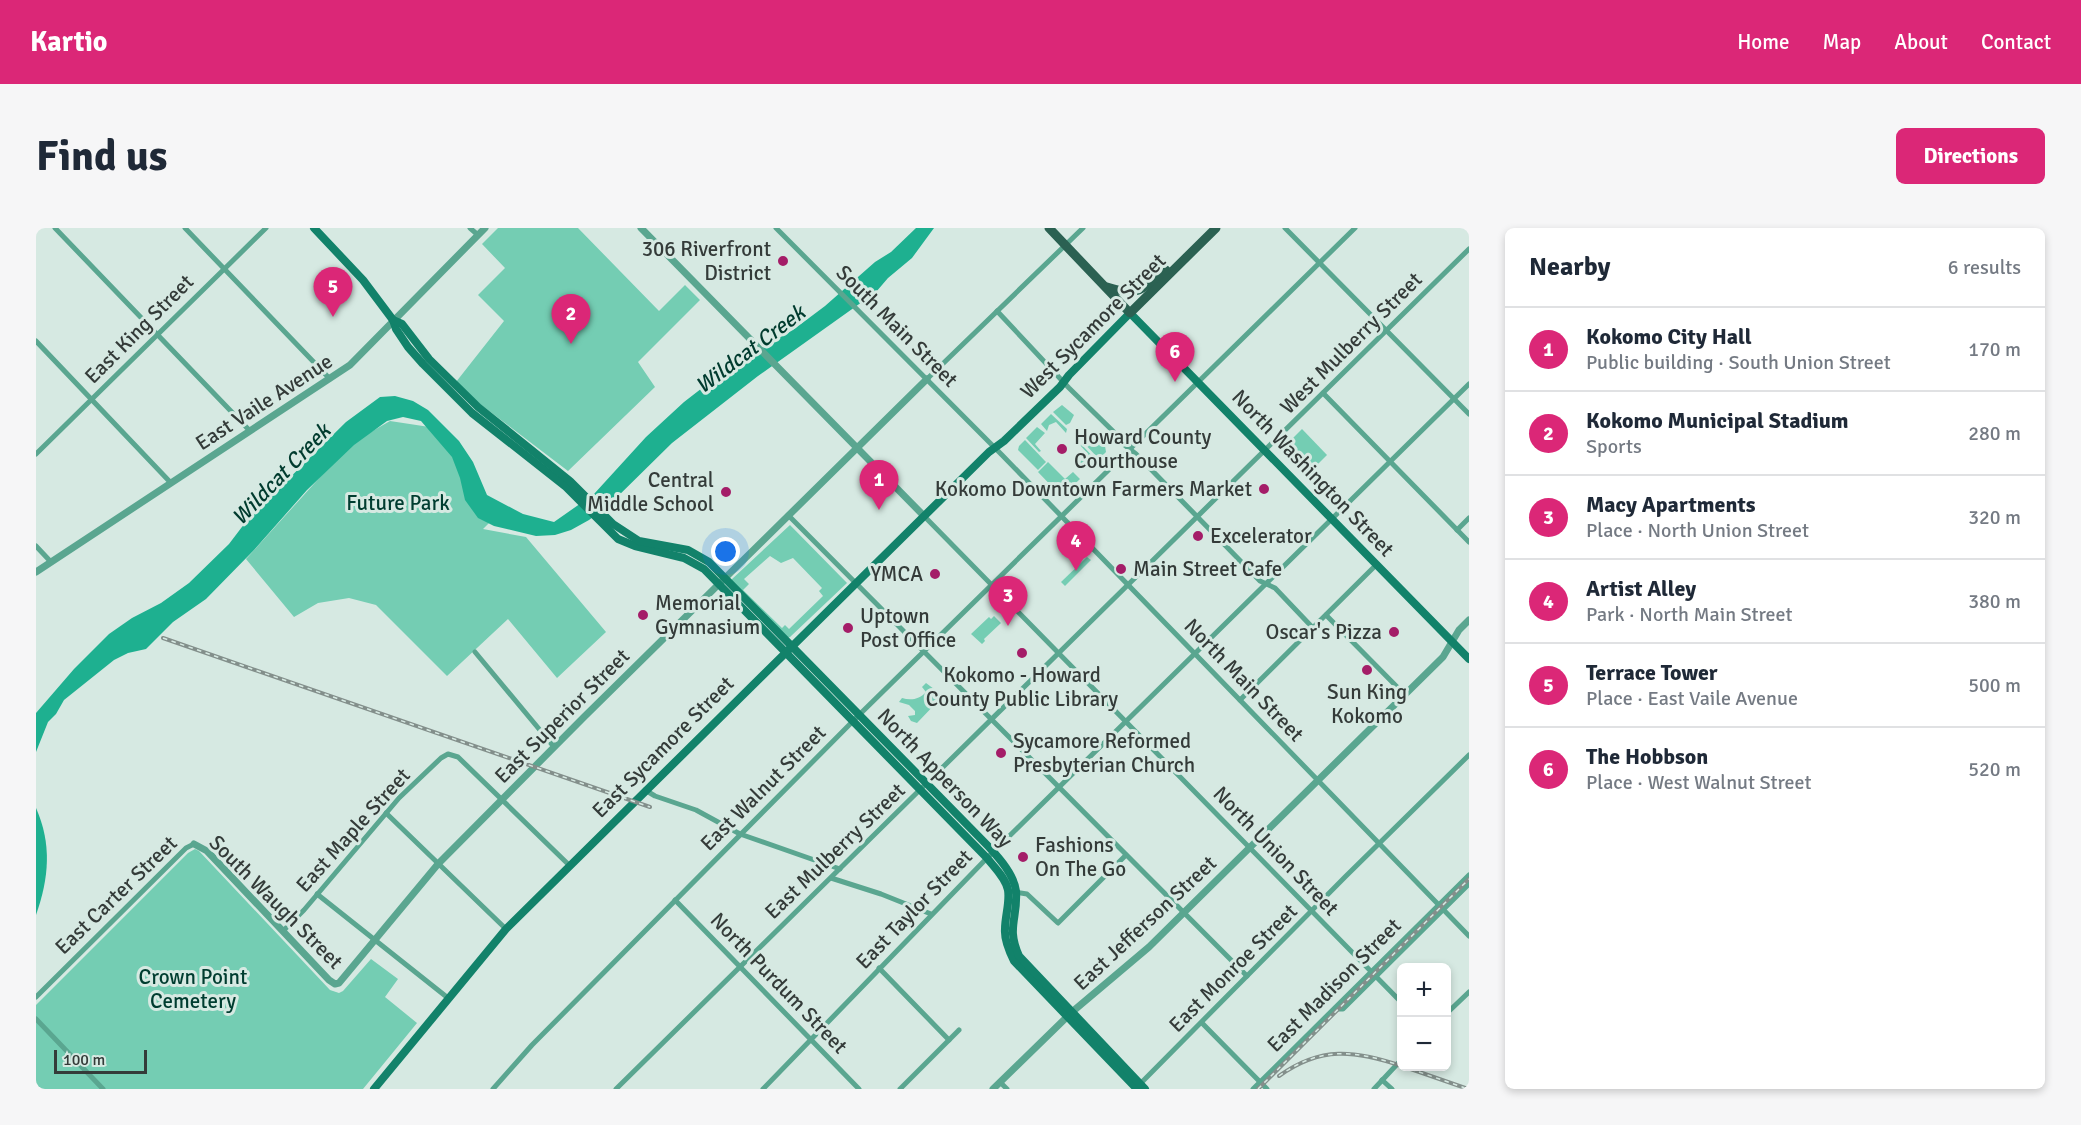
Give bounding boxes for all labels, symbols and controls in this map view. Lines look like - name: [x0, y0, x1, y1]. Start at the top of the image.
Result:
- text: Kartio: [30, 25, 107, 59]
- text: Home: [1737, 29, 1790, 55]
- text: Map: [1823, 29, 1861, 55]
- text: About: [1894, 29, 1948, 55]
- text: Contact: [1981, 29, 2051, 55]
- button: Directions: [1896, 128, 2045, 184]
- text: Find us: [36, 131, 167, 182]
- place label: 306 Riverfront District: [642, 236, 771, 286]
- street label: West Sycamore Street: [1015, 248, 1171, 404]
- text: Nearby: [1529, 251, 1610, 283]
- marker: 306 Riverfront District: [776, 254, 790, 268]
- text: 6 results: [1948, 255, 2021, 280]
- street label: South Main Street: [831, 260, 963, 392]
- street label: West Mulberry Street: [1275, 267, 1427, 419]
- pin: 5: [314, 268, 352, 317]
- street label: East King Street: [79, 269, 199, 389]
- pin: 2: [552, 294, 590, 344]
- water label: Wildcat Creek: [690, 298, 812, 399]
- text: Kokomo City Hall: [1586, 323, 1752, 350]
- pin: 6: [1156, 332, 1194, 382]
- text: 1: [1543, 337, 1554, 362]
- text: 170 m: [1968, 337, 2021, 362]
- street label: East Vaile Avenue: [191, 348, 337, 456]
- text: Public building · South Union Street: [1586, 350, 1891, 375]
- street label: North Washington Street: [1226, 384, 1400, 562]
- text: Kokomo Municipal Stadium: [1586, 407, 1849, 434]
- water label: Wildcat Creek: [226, 416, 337, 530]
- text: 2: [1543, 421, 1554, 446]
- text: 280 m: [1968, 421, 2021, 446]
- place label: Howard County Courthouse: [1074, 424, 1212, 474]
- text: Sports: [1586, 434, 1642, 459]
- marker: Howard County Courthouse: [1055, 442, 1069, 456]
- pin: 1: [860, 460, 898, 510]
- place label: Central Middle School: [587, 467, 714, 517]
- place label: Kokomo Downtown Farmers Market: [935, 476, 1252, 502]
- marker: Kokomo Downtown Farmers Market: [1257, 482, 1271, 496]
- marker: Central Middle School: [719, 485, 733, 499]
- park label: Future Park: [346, 490, 450, 516]
- text: Macy Apartments: [1586, 491, 1755, 518]
- text: 3: [1543, 505, 1554, 530]
- text: 320 m: [1968, 505, 2021, 530]
- text: Place · North Union Street: [1586, 518, 1809, 543]
- pin: 4: [1056, 522, 1096, 571]
- place label: Excelerator: [1210, 523, 1312, 549]
- marker: Excelerator: [1191, 529, 1205, 543]
- your location: [711, 537, 740, 566]
- place label: Main Street Cafe: [1133, 556, 1282, 582]
- place label: YMCA: [871, 561, 923, 587]
- marker: Main Street Cafe: [1114, 562, 1128, 576]
- marker: YMCA: [928, 567, 942, 581]
- text: Artist Alley: [1586, 575, 1696, 602]
- pin: 3: [988, 576, 1028, 626]
- text: 4: [1543, 589, 1554, 614]
- text: 380 m: [1968, 589, 2021, 614]
- place label: Memorial Gymnasium: [655, 590, 760, 640]
- text: Park · North Main Street: [1586, 602, 1793, 627]
- place label: Uptown Post Office: [860, 603, 956, 653]
- marker: Memorial Gymnasium: [636, 608, 650, 622]
- street label: North Main Street: [1179, 613, 1309, 747]
- place label: Oscar's Pizza: [1266, 619, 1382, 645]
- marker: Uptown Post Office: [841, 621, 855, 635]
- marker: Oscar's Pizza: [1387, 625, 1401, 639]
- street label: East Superior Street: [489, 643, 635, 789]
- marker: Kokomo - Howard County Public Library: [1015, 646, 1029, 660]
- text: Terrace Tower: [1586, 659, 1718, 686]
- place label: Kokomo - Howard County Public Library: [926, 662, 1118, 712]
- marker: Sun King Kokomo: [1360, 663, 1374, 677]
- street label: East Sycamore Street: [587, 671, 739, 823]
- text: 5: [1543, 673, 1554, 698]
- text: 500 m: [1968, 673, 2021, 698]
- place label: Sun King Kokomo: [1327, 679, 1407, 729]
- text: Place · East Vaile Avenue: [1586, 686, 1798, 711]
- street label: North Apperson Way: [872, 703, 1018, 853]
- street label: East Walnut Street: [695, 720, 831, 856]
- place label: Sycamore Reformed Presbyterian Church: [1013, 728, 1195, 778]
- text: The Hobbson: [1586, 743, 1708, 770]
- marker: Sycamore Reformed Presbyterian Church: [994, 746, 1008, 760]
- text: 6: [1543, 757, 1554, 782]
- text: 520 m: [1968, 757, 2021, 782]
- street label: East Maple Street: [290, 763, 416, 897]
- text: Place · West Walnut Street: [1586, 770, 1812, 795]
- street label: East Mulberry Street: [759, 777, 911, 925]
- street label: North Union Street: [1208, 781, 1344, 921]
- street label: East Carter Street: [50, 830, 182, 960]
- street label: South Waugh Street: [204, 830, 348, 974]
- place label: Fashions On The Go: [1035, 832, 1126, 882]
- street label: East Taylor Street: [850, 844, 978, 974]
- marker: Fashions On The Go: [1016, 850, 1030, 864]
- street label: East Jefferson Street: [1068, 850, 1222, 996]
- street label: East Monroe Street: [1163, 898, 1303, 1038]
- street label: North Purdum Street: [705, 907, 853, 1059]
- street label: East Madison Street: [1262, 913, 1406, 1057]
- map controls: [1397, 963, 1451, 1071]
- button: +: [1397, 963, 1451, 1017]
- park label: Crown Point Cemetery: [139, 964, 247, 1014]
- button: −: [1397, 1017, 1451, 1071]
- scale bar: [54, 1047, 147, 1074]
- text: 100 m: [63, 1050, 105, 1070]

